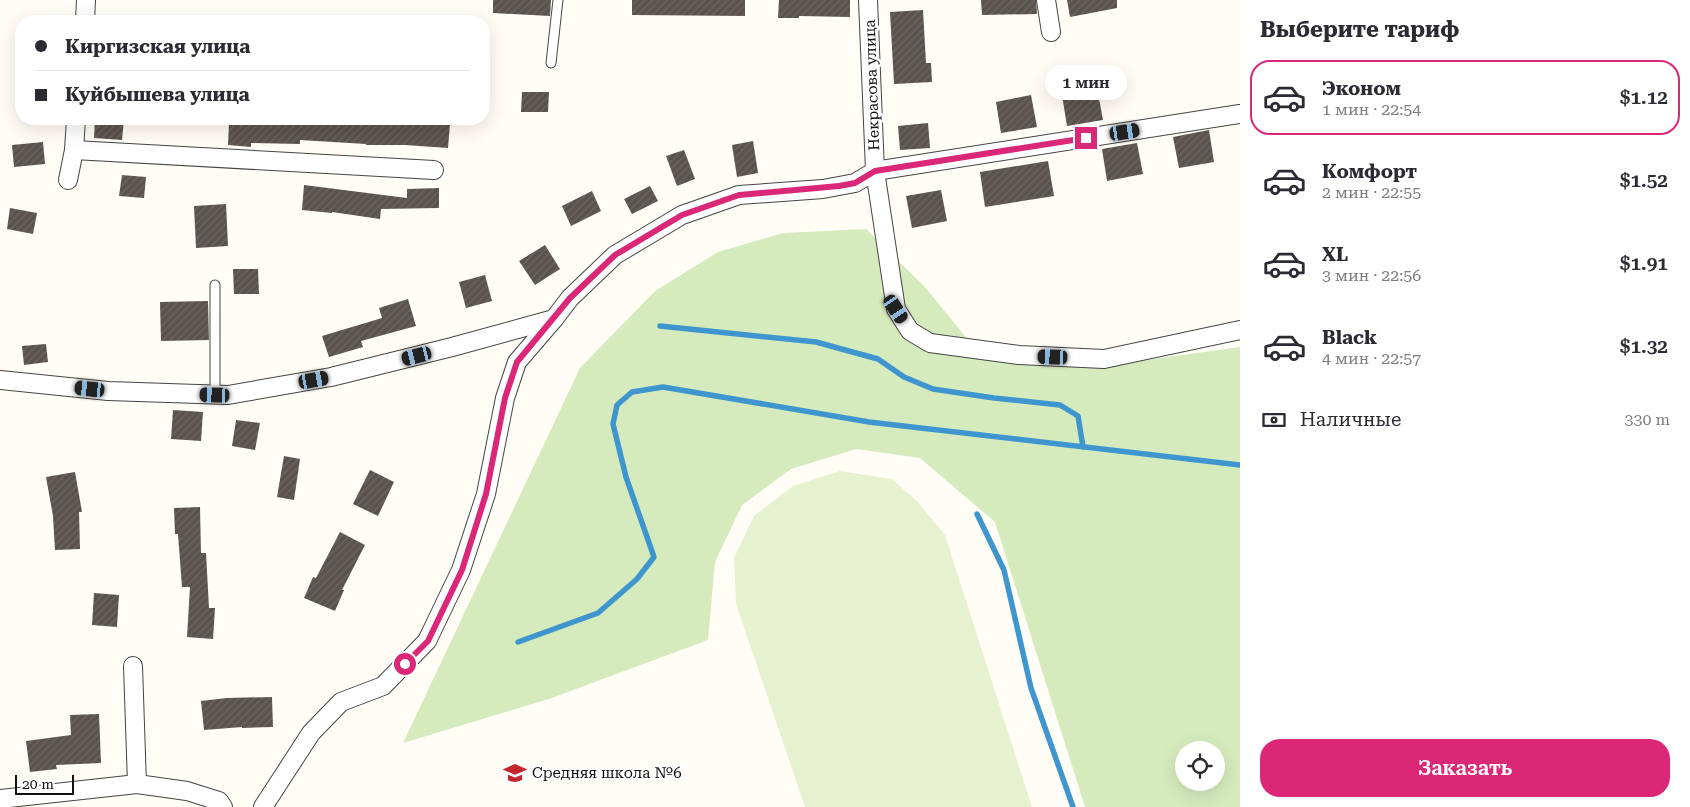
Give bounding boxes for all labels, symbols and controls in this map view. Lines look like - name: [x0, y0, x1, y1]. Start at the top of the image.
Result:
- text: Выберите тариф: [1260, 17, 1459, 42]
- street label: Некрасова улица: [861, 19, 883, 151]
- text: Киргизская улица: [65, 35, 250, 58]
- callout: 1 мин: [1045, 66, 1127, 100]
- text: 1 мин: [1062, 73, 1110, 92]
- icon: car: [1262, 75, 1307, 120]
- text: Эконом: [1322, 77, 1401, 100]
- text: Куйбышева улица: [65, 83, 250, 106]
- text: $1.12: [1620, 86, 1668, 109]
- text: 1 мин · 22:54: [1322, 100, 1421, 119]
- car: [1109, 122, 1140, 142]
- route end: [1075, 127, 1097, 149]
- icon: car: [1262, 158, 1307, 203]
- text: Комфорт: [1322, 160, 1417, 183]
- text: $1.52: [1620, 169, 1668, 192]
- text: 2 мин · 22:55: [1322, 183, 1421, 202]
- icon: car: [1262, 241, 1307, 286]
- text: XL: [1322, 243, 1348, 266]
- text: $1.91: [1620, 252, 1668, 275]
- text: 3 мин · 22:56: [1322, 266, 1421, 285]
- car: [881, 292, 910, 326]
- icon: car: [1262, 324, 1307, 369]
- text: Black: [1322, 326, 1377, 349]
- text: $1.32: [1620, 335, 1668, 358]
- car: [400, 345, 433, 367]
- car: [1037, 349, 1068, 365]
- text: 4 мин · 22:57: [1322, 349, 1421, 368]
- car: [297, 370, 330, 390]
- car: [74, 380, 105, 398]
- car: [199, 387, 230, 403]
- icon: cash: [1260, 406, 1288, 434]
- text: Наличные: [1300, 408, 1401, 431]
- text: 330 m: [1624, 410, 1670, 429]
- route start: [394, 653, 416, 675]
- button: Заказать: [1260, 739, 1670, 797]
- map controls: [1175, 741, 1225, 791]
- button: locate: [1175, 741, 1225, 791]
- school or university icon: Средняя школа №6: [502, 760, 528, 786]
- place label: Средняя школа №6: [532, 764, 682, 782]
- scale bar: [15, 772, 74, 795]
- text: 20 m: [22, 776, 54, 792]

